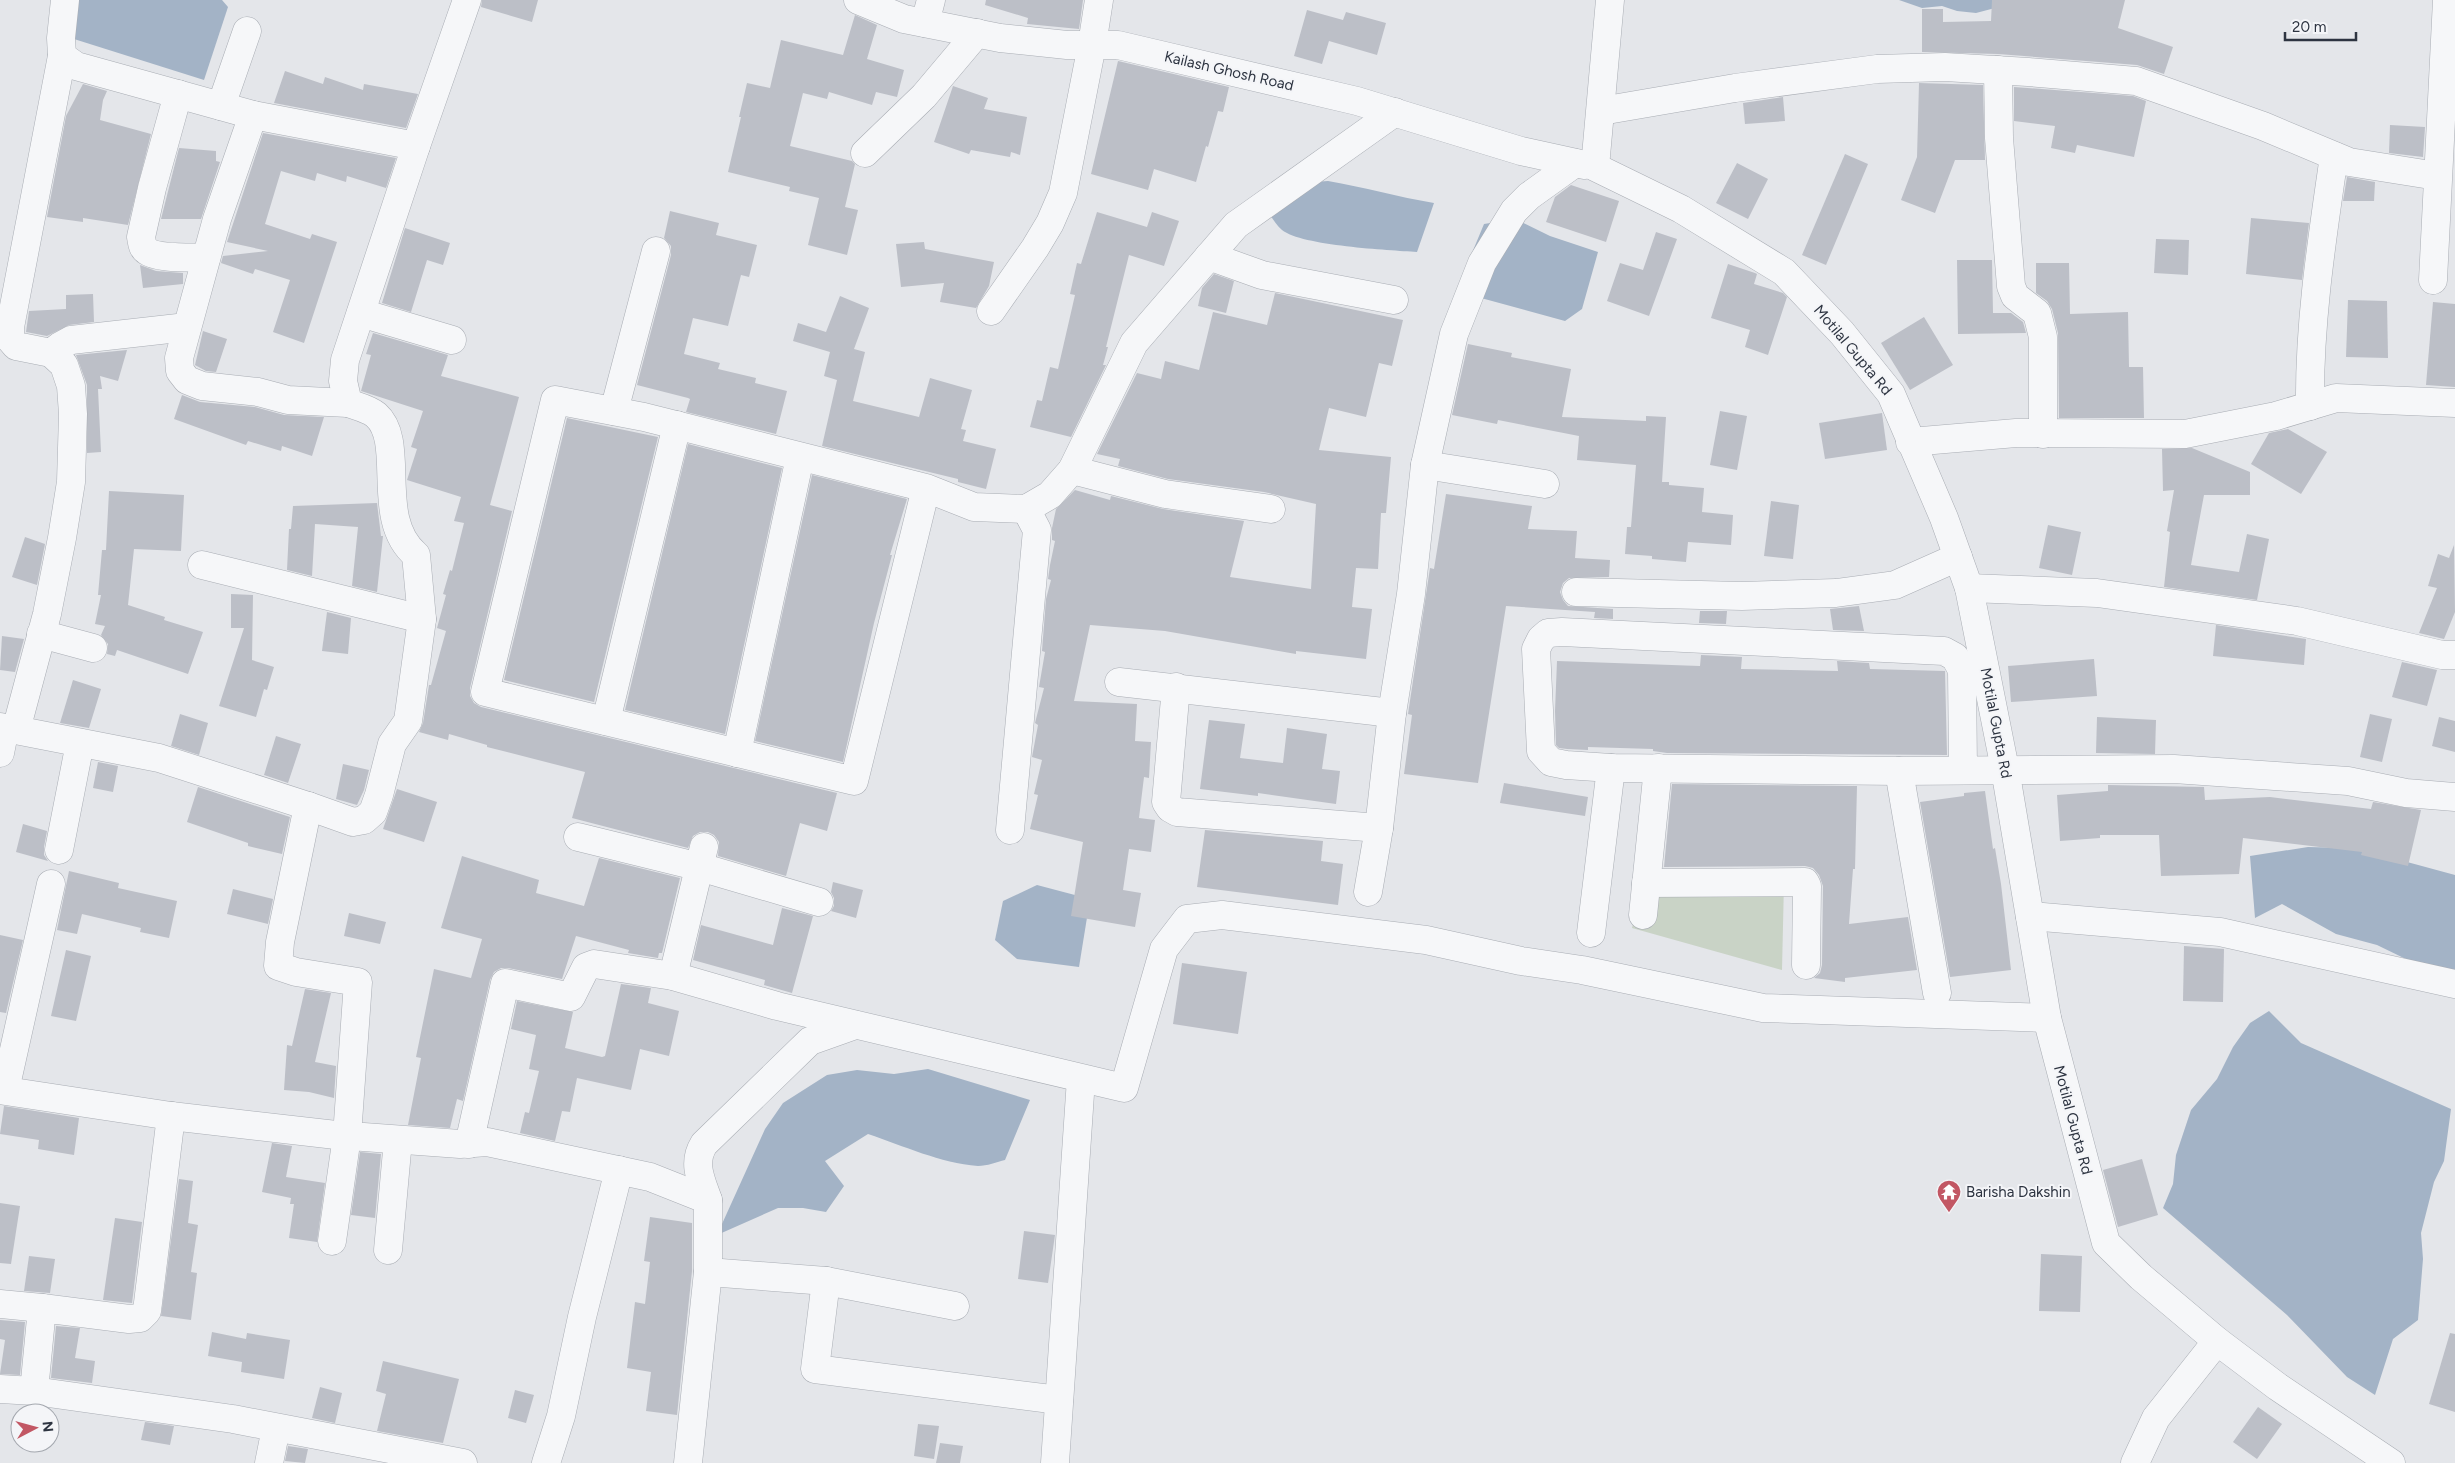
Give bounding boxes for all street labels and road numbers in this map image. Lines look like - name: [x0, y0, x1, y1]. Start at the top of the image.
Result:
- street label: Kailash Ghosh Road: [1163, 47, 1295, 95]
- street label: Motilal Gupta Rd: [1810, 301, 1896, 399]
- street label: Motilal Gupta Rd: [1976, 666, 2016, 780]
- street label: Motilal Gupta Rd: [2050, 1063, 2096, 1177]

